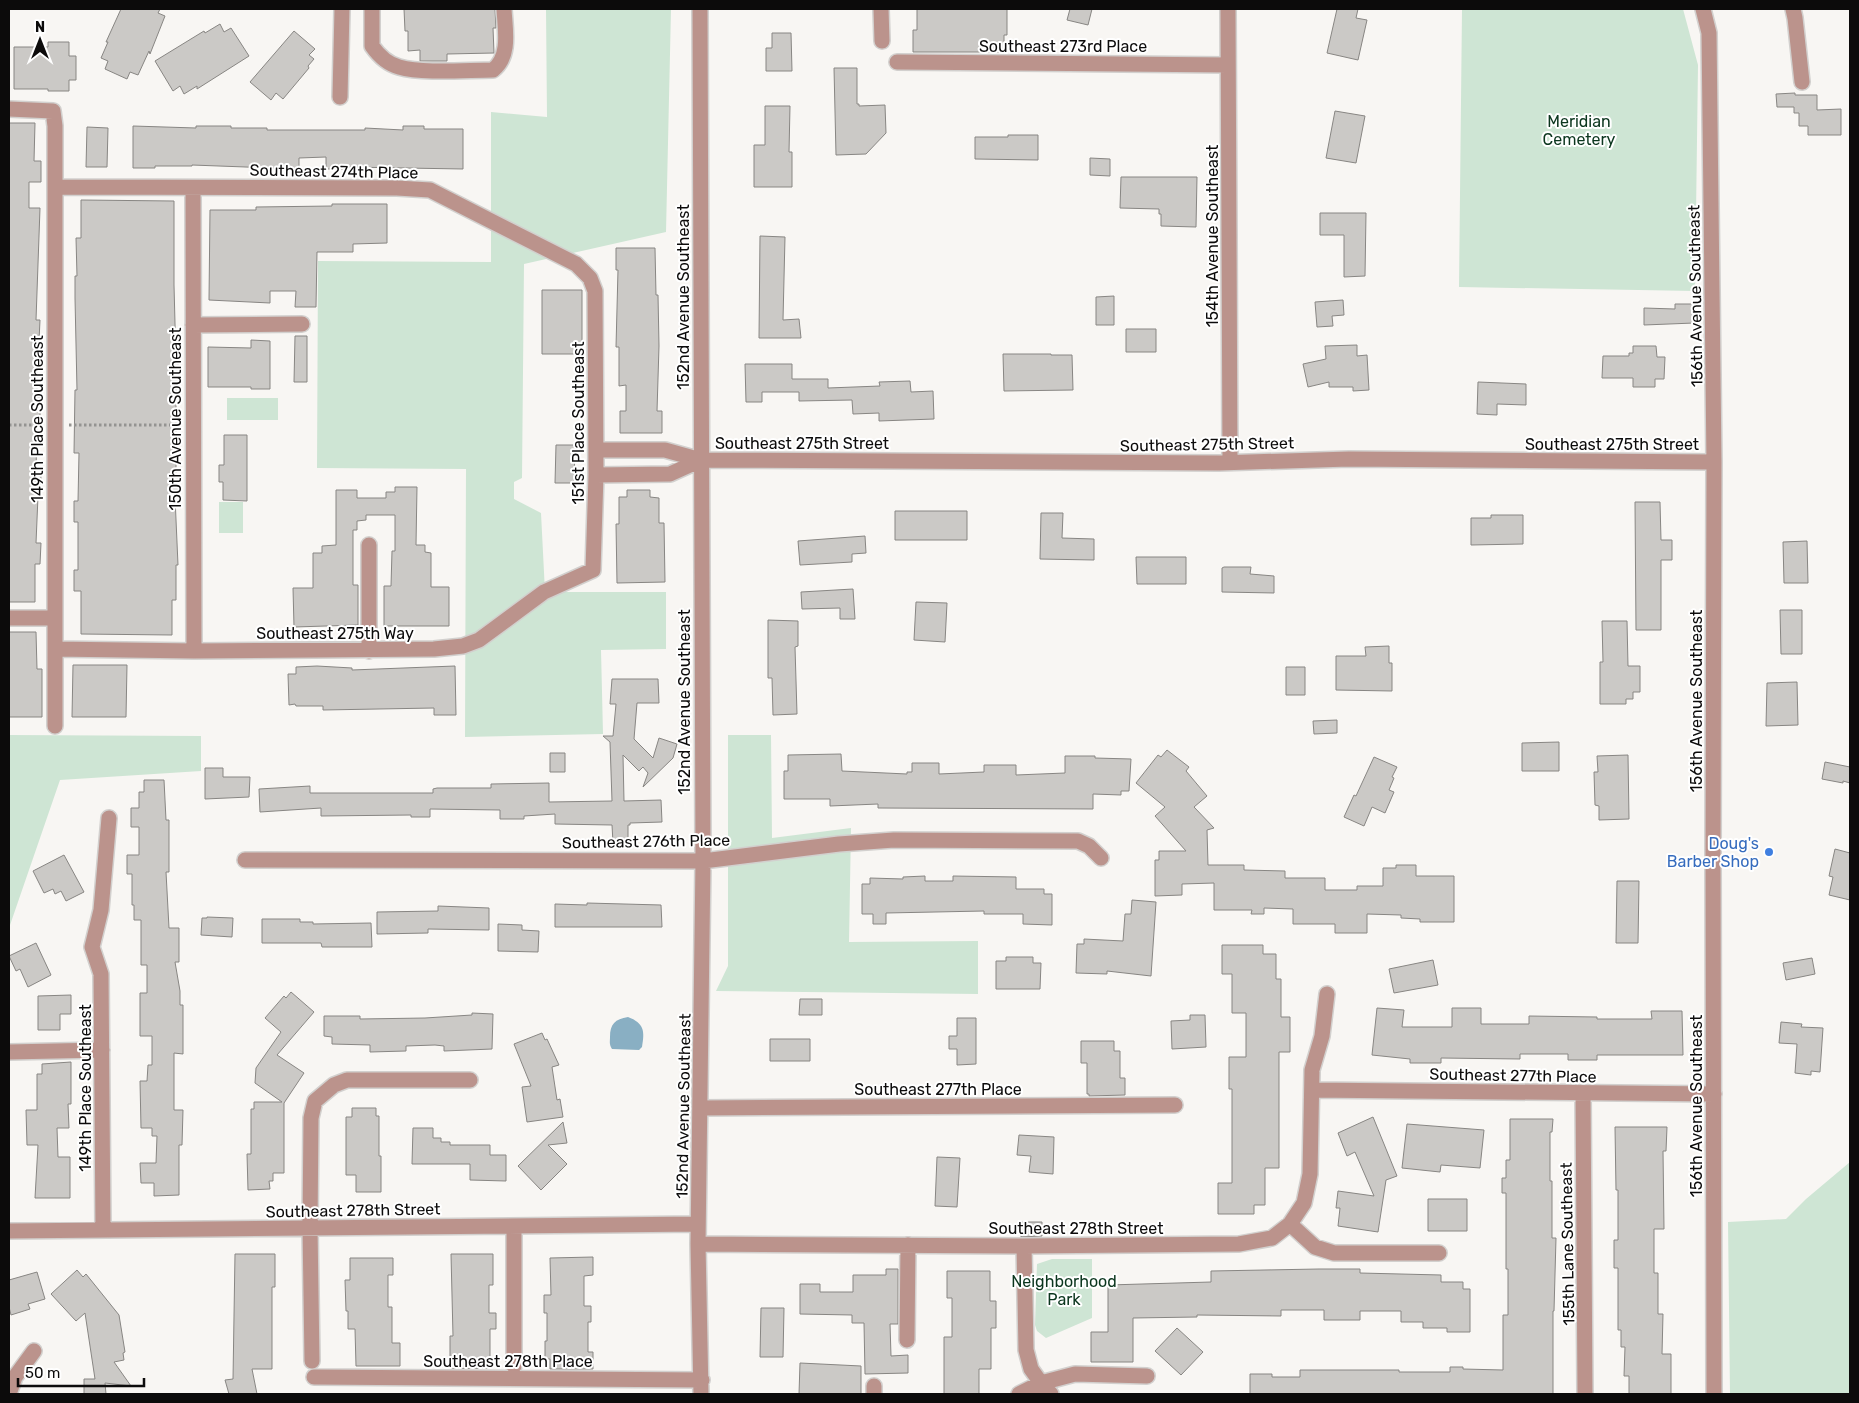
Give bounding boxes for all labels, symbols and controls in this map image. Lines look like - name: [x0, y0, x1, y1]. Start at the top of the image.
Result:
- north arrow: [15, 15, 65, 65]
- text: N: [35, 19, 45, 36]
- street label: Southeast 273rd Place: [979, 37, 1147, 56]
- park label: Meridian Cemetery: [1543, 112, 1616, 149]
- street label: 154th Avenue Southeast: [1203, 145, 1222, 327]
- street label: Southeast 274th Place: [250, 161, 418, 182]
- street label: 152nd Avenue Southeast: [674, 204, 693, 390]
- street label: 156th Avenue Southeast: [1684, 205, 1707, 387]
- street label: 150th Avenue Southeast: [166, 328, 185, 510]
- street label: 149th Place Southeast: [28, 335, 47, 503]
- street label: 151st Place Southeast: [569, 342, 588, 504]
- street label: Southeast 275th Street: [1120, 433, 1294, 456]
- street label: Southeast 275th Street: [715, 434, 889, 453]
- street label: Southeast 275th Street: [1525, 435, 1699, 454]
- street label: 152nd Avenue Southeast: [675, 609, 694, 795]
- street label: 156th Avenue Southeast: [1687, 610, 1706, 792]
- street label: Southeast 275th Way: [256, 624, 414, 643]
- street label: Southeast 276th Place: [562, 831, 730, 852]
- place label: Doug's Barber Shop: [1667, 834, 1759, 871]
- marker: Doug's Barber Shop: [1763, 846, 1775, 858]
- street label: 149th Place Southeast: [76, 1004, 95, 1172]
- street label: 152nd Avenue Southeast: [672, 1013, 695, 1199]
- street label: 156th Avenue Southeast: [1687, 1015, 1706, 1197]
- street label: Southeast 277th Place: [1429, 1065, 1597, 1086]
- street label: Southeast 277th Place: [854, 1080, 1022, 1099]
- street label: 155th Lane Southeast: [1557, 1162, 1578, 1326]
- street label: Southeast 278th Street: [265, 1199, 441, 1222]
- street label: Southeast 278th Street: [989, 1219, 1163, 1238]
- park label: Neighborhood Park: [1011, 1272, 1117, 1309]
- street label: Southeast 278th Place: [423, 1352, 593, 1371]
- scale bar: [18, 1356, 144, 1388]
- text: 50 m: [25, 1364, 60, 1382]

